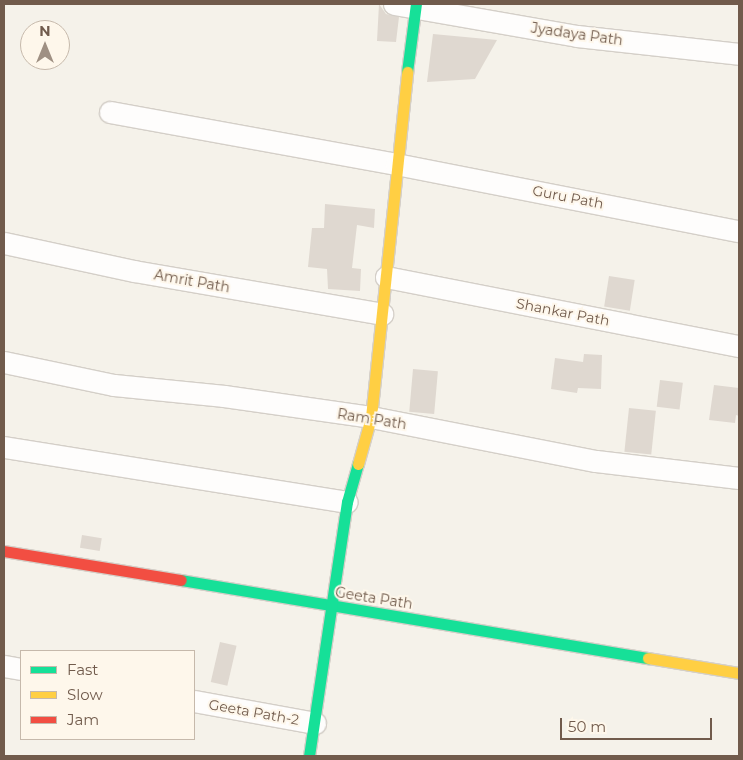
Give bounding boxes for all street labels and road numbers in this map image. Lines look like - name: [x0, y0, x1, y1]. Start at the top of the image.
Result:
- street label: Jyadaya Path: [530, 19, 624, 49]
- street label: Guru Path: [531, 182, 605, 212]
- street label: Amrit Path: [153, 266, 231, 296]
- street label: Shankar Path: [515, 295, 611, 329]
- street label: Ram Path: [336, 405, 408, 433]
- street label: Geeta Path: [334, 584, 414, 612]
- street label: Geeta Path-2: [208, 696, 300, 728]

